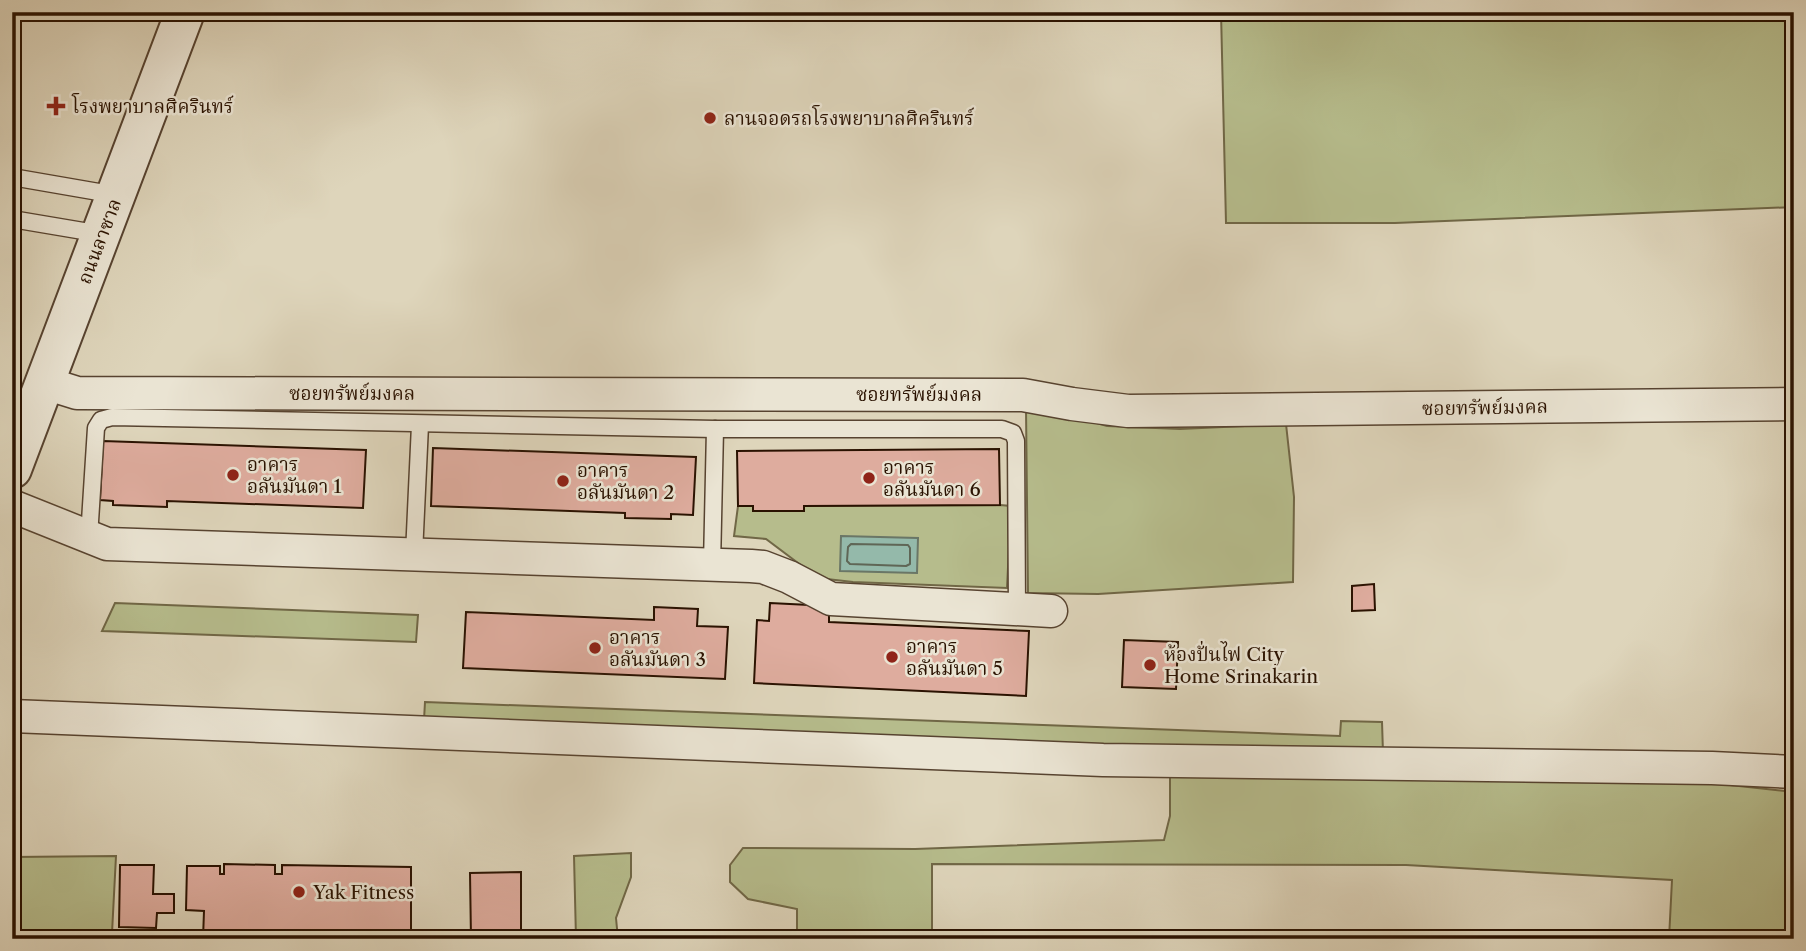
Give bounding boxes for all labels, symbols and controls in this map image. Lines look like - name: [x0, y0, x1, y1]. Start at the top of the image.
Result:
- place label: โรงพยาบาลศิครินทร์: [71, 92, 234, 118]
- marker: โรงพยาบาลศิครินทร์: [46, 96, 66, 116]
- place label: ลานจอดรถโรงพยาบาลศิครินทร์: [724, 104, 975, 130]
- marker: ลานจอดรถโรงพยาบาลศิครินทร์: [702, 110, 718, 126]
- street label: ถนนลาซาล: [73, 195, 126, 287]
- street label: ซอยทรัพย์มงคล: [289, 382, 415, 405]
- street label: ซอยทรัพย์มงคล: [856, 383, 982, 406]
- street label: ซอยทรัพย์มงคล: [1422, 395, 1548, 420]
- place label: อาคาร อลันมันดา 1: [247, 453, 342, 498]
- place label: อาคาร อลันมันดา 6: [883, 456, 981, 501]
- place label: อาคาร อลันมันดา 2: [577, 459, 675, 504]
- marker: อาคาร อลันมันดา 1: [225, 467, 241, 483]
- marker: อาคาร อลันมันดา 6: [861, 470, 877, 486]
- marker: อาคาร อลันมันดา 2: [555, 473, 571, 489]
- place label: อาคาร อลันมันดา 3: [609, 626, 706, 671]
- place label: อาคาร อลันมันดา 5: [906, 635, 1003, 680]
- marker: อาคาร อลันมันดา 3: [587, 640, 603, 656]
- place label: ห้องปั่นไฟ City Home Srinakarin: [1164, 640, 1318, 688]
- marker: อาคาร อลันมันดา 5: [884, 649, 900, 665]
- marker: ห้องปั่นไฟ City Home Srinakarin: [1142, 657, 1158, 673]
- place label: Yak Fitness: [312, 881, 414, 904]
- marker: Yak Fitness: [291, 884, 307, 900]

